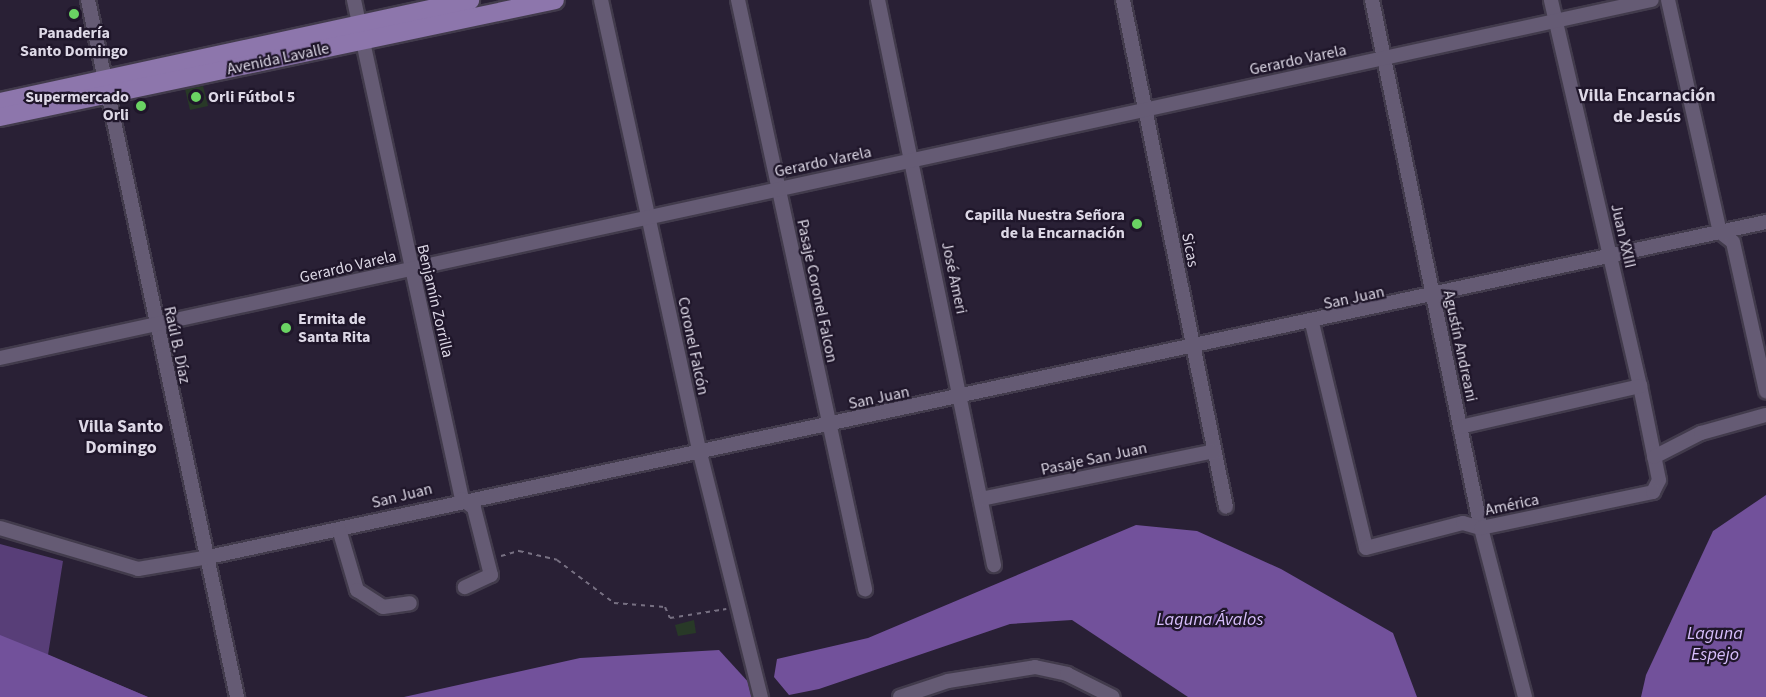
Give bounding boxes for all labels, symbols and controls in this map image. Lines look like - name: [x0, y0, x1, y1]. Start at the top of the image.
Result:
- marker: Panadería Santo Domingo: [67, 7, 81, 21]
- place label: Panadería Santo Domingo: [20, 23, 128, 61]
- street label: Avenida Lavalle: [225, 39, 331, 79]
- street label: Gerardo Varela: [1248, 40, 1348, 80]
- district label: Villa Encarnación de Jesús: [1579, 86, 1715, 128]
- place label: Supermercado Orli: [25, 87, 129, 125]
- place label: Orli Fútbol 5: [208, 87, 295, 107]
- marker: Orli Fútbol 5: [189, 90, 203, 104]
- marker: Supermercado Orli: [134, 99, 148, 113]
- street label: Gerardo Varela: [773, 142, 873, 182]
- street label: Juan XXIII: [1606, 202, 1640, 270]
- place label: Capilla Nuestra Señora de la Encarnación: [965, 205, 1125, 243]
- marker: Capilla Nuestra Señora de la Encarnación: [1130, 217, 1144, 231]
- street label: Pasaje Coronel Falcon: [792, 218, 842, 364]
- street label: Sicas: [1177, 231, 1203, 269]
- street label: José Ameri: [937, 240, 971, 316]
- street label: Benjamín Zorrilla: [413, 243, 457, 359]
- street label: Gerardo Varela: [298, 247, 398, 287]
- street label: San Juan: [1322, 282, 1386, 314]
- street label: Agustín Andreani: [1439, 289, 1481, 403]
- street label: Coronel Falcón: [673, 295, 713, 397]
- street label: Raúl B. Díaz: [159, 305, 195, 385]
- place label: Ermita de Santa Rita: [298, 309, 370, 347]
- marker: Ermita de Santa Rita: [279, 321, 293, 335]
- street label: San Juan: [847, 382, 911, 414]
- district label: Villa Santo Domingo: [79, 417, 163, 460]
- street label: Pasaje San Juan: [1039, 438, 1149, 480]
- street label: San Juan: [370, 479, 434, 513]
- street label: América: [1483, 490, 1541, 520]
- water label: Laguna Ávalos: [1157, 609, 1263, 631]
- water label: Laguna Espejo: [1687, 624, 1743, 666]

